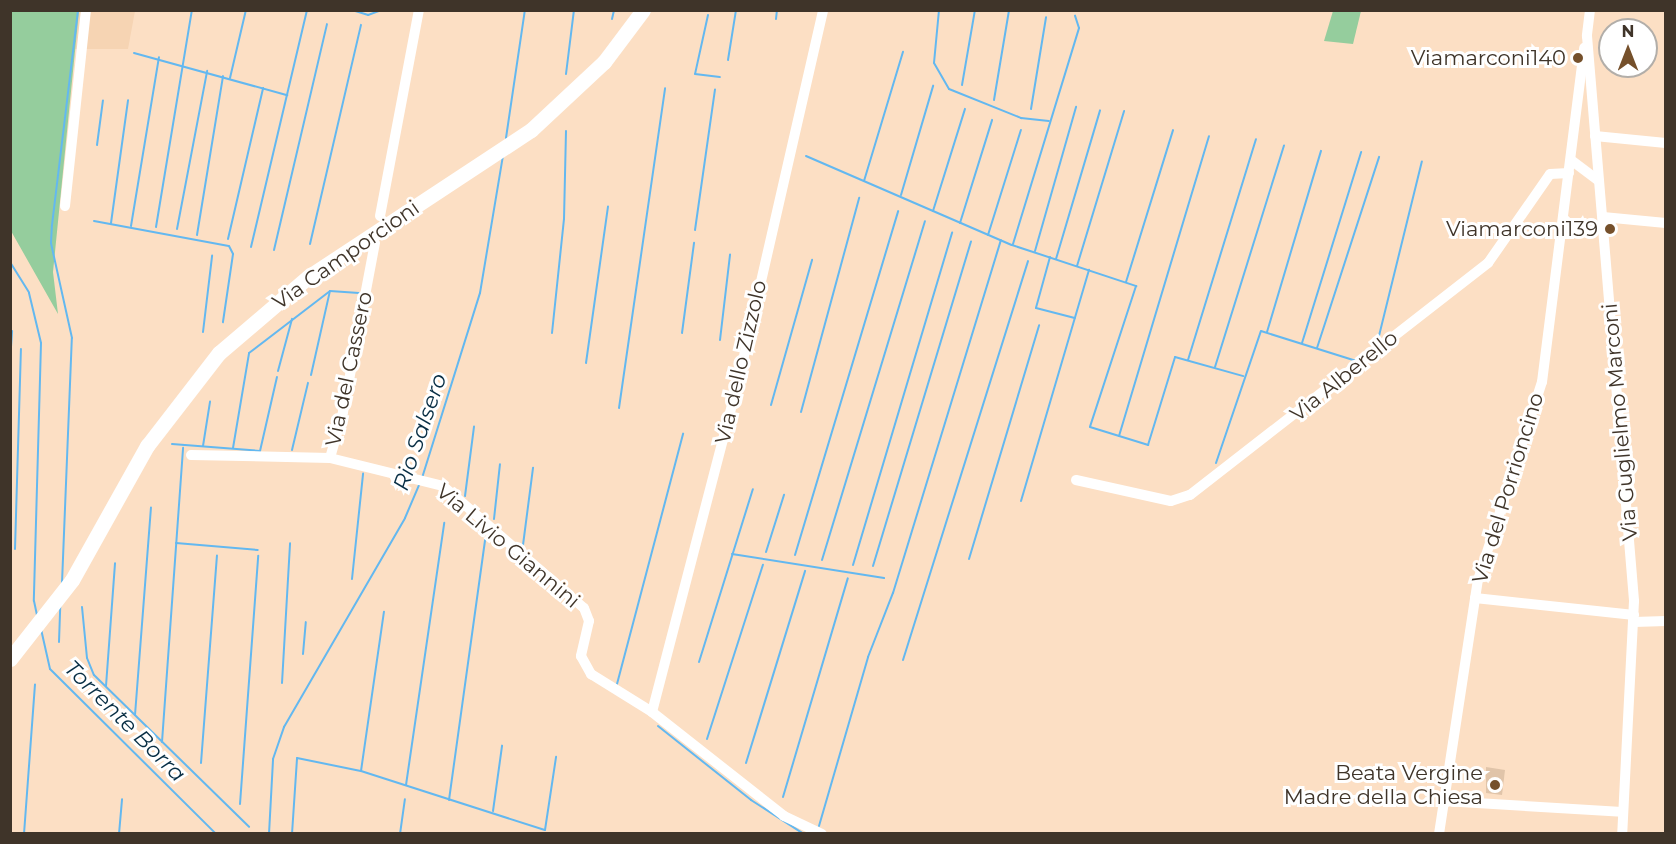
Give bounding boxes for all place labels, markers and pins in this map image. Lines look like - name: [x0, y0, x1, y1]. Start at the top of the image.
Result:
- place label: Viamarconi140: [1411, 45, 1566, 71]
- marker: Viamarconi140: [1571, 51, 1585, 65]
- place label: Viamarconi139: [1446, 216, 1598, 242]
- marker: Viamarconi139: [1603, 222, 1617, 236]
- place label: Beata Vergine Madre della Chiesa: [1284, 760, 1483, 810]
- marker: Beata Vergine Madre della Chiesa: [1488, 778, 1502, 792]

